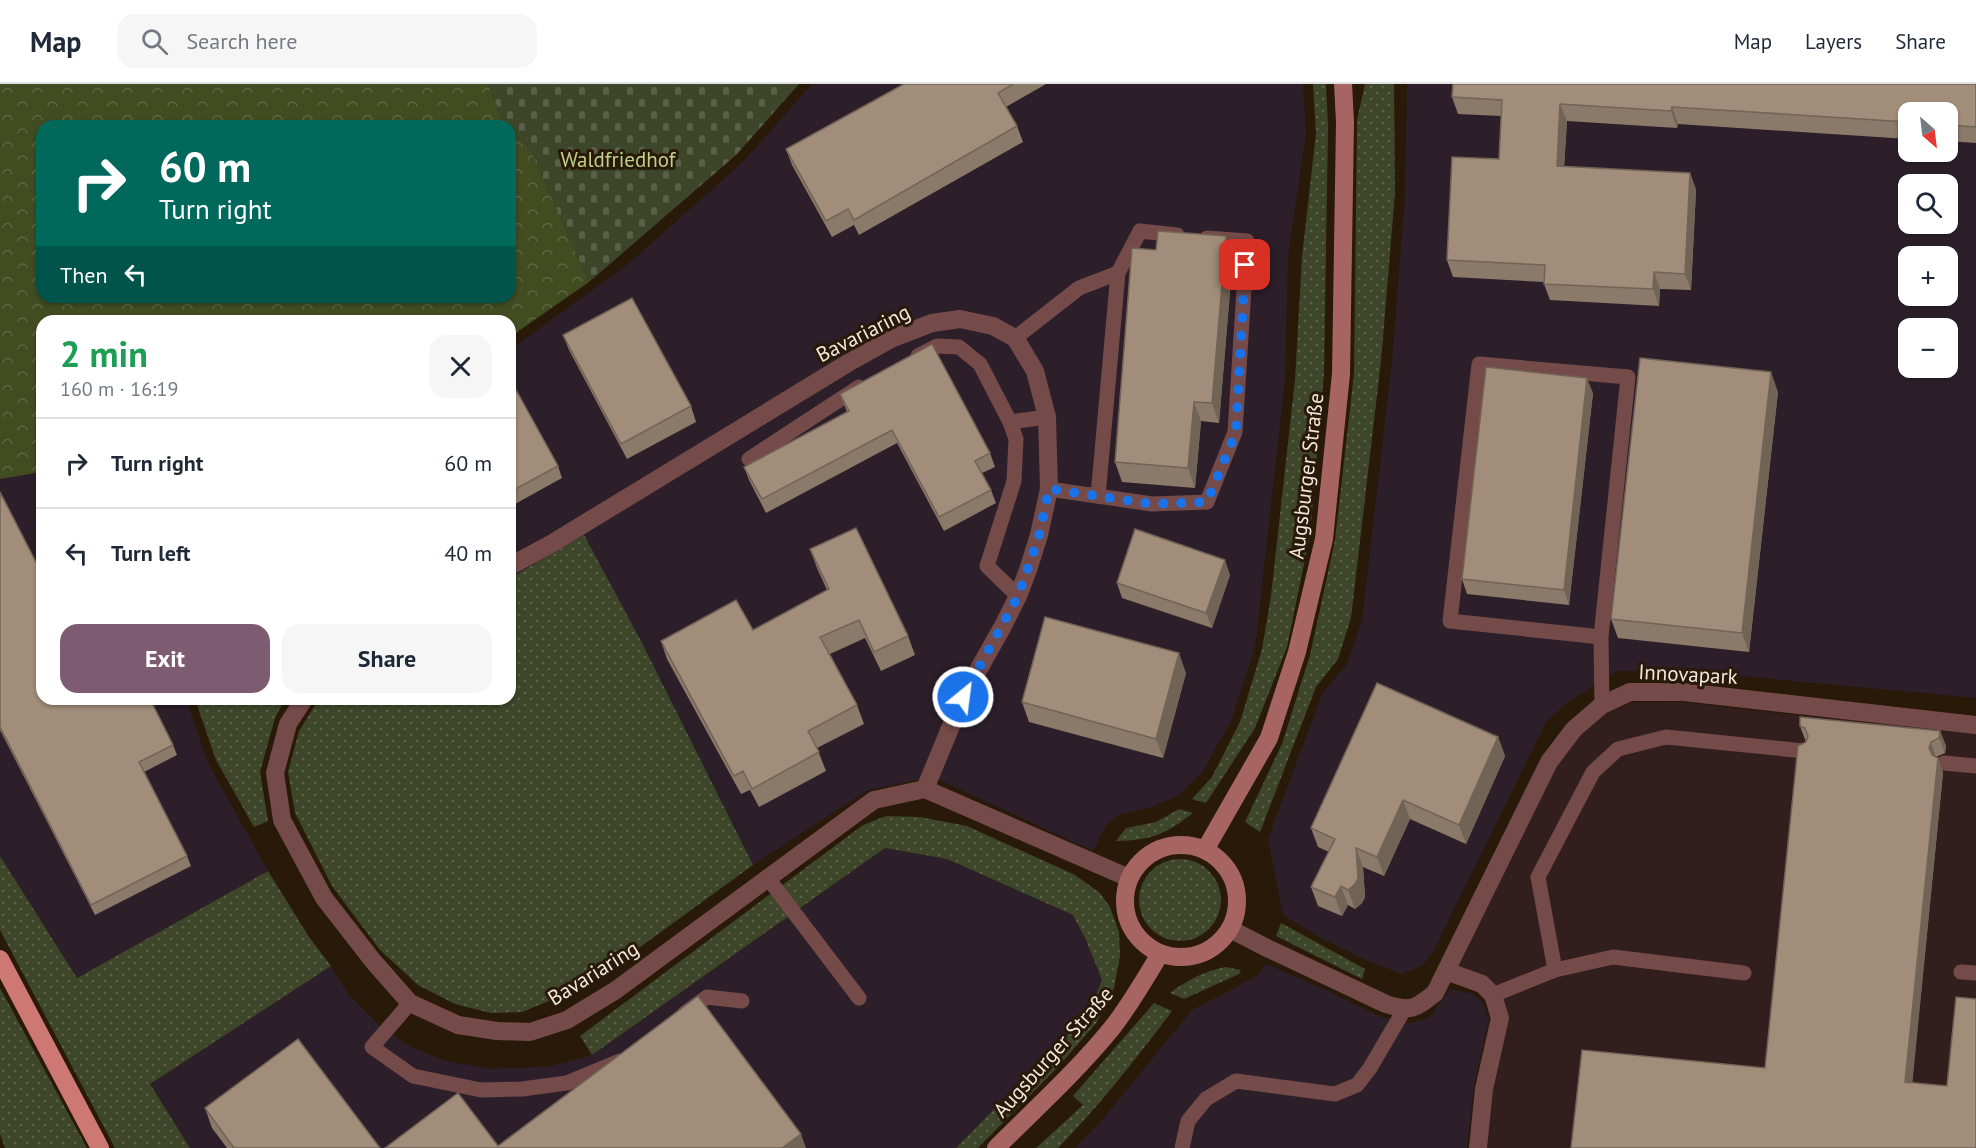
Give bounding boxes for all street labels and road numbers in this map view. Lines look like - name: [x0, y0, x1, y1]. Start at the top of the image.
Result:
- street label: Bavariaring: [811, 298, 915, 368]
- street label: Augsburger Straße: [1282, 391, 1330, 561]
- street label: Innovapark: [1638, 658, 1738, 690]
- street label: Bavariaring: [543, 935, 643, 1011]
- street label: Augsburger Straße: [987, 981, 1119, 1123]

